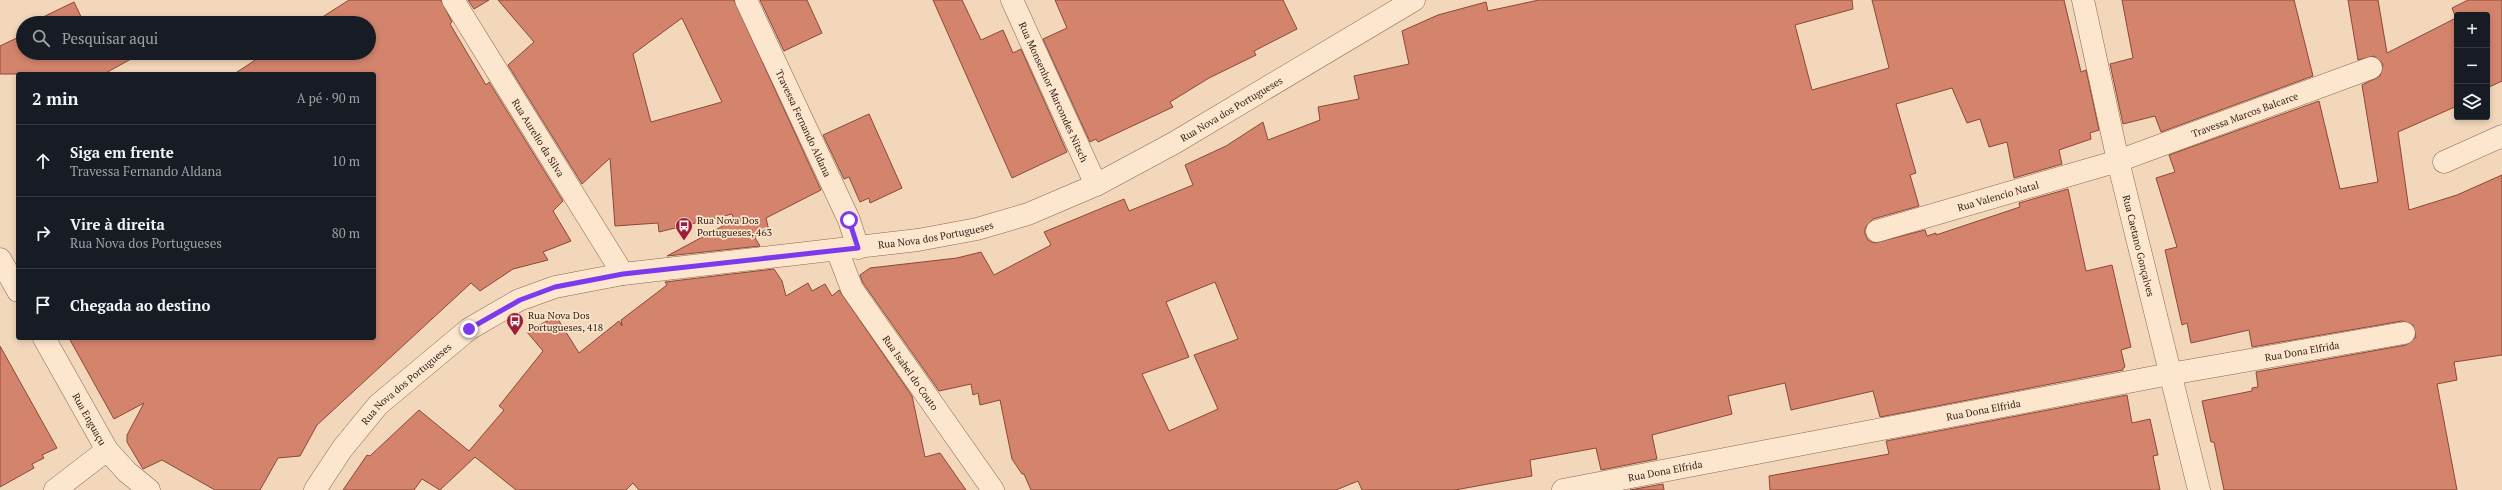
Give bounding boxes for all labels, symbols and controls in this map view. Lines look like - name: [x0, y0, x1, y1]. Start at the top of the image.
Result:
- map controls: [2454, 12, 2490, 120]
- button: +: [2454, 12, 2490, 48]
- search box: [16, 16, 376, 60]
- street label: Rua Monsenhor Marcondes Nitsch: [1016, 20, 1091, 164]
- icon: search: [30, 27, 52, 49]
- text: Pesquisar aqui: [62, 28, 158, 48]
- button: −: [2454, 48, 2490, 84]
- street label: Travessa Fernando Aldana: [773, 68, 834, 179]
- street label: Rua Nova dos Portugueses: [1178, 74, 1285, 145]
- button: layers: [2454, 84, 2490, 120]
- text: 2 min: [32, 87, 79, 110]
- text: A pé · 90 m: [297, 89, 360, 107]
- street label: Travessa Marcos Balcarce: [2190, 89, 2300, 140]
- street label: Rua Aurelio da Silva: [509, 96, 567, 179]
- text: Siga em frente: [70, 142, 174, 162]
- icon: ahead: [32, 150, 54, 172]
- text: 10 m: [332, 152, 360, 170]
- text: Travessa Fernando Aldana: [70, 162, 222, 180]
- street label: Rua Valencio Natal: [1956, 178, 2040, 214]
- street label: Rua Caetano Gonçalves: [2120, 194, 2157, 298]
- route start: [840, 211, 858, 229]
- text: Vire à direita: [70, 214, 165, 234]
- place label: Rua Nova Dos Portugueses, 463: [697, 214, 772, 239]
- bus stop icon: Rua Nova Dos Portugueses, 463: [674, 216, 694, 241]
- street label: Rua Nova dos Portugueses: [877, 219, 995, 252]
- icon: right: [32, 222, 54, 244]
- text: 80 m: [332, 224, 360, 242]
- text: Rua Nova dos Portugueses: [70, 234, 222, 252]
- icon: arrive: [32, 294, 54, 316]
- text: Chegada ao destino: [70, 295, 210, 315]
- place label: Rua Nova Dos Portugueses, 418: [528, 309, 603, 334]
- bus stop icon: Rua Nova Dos Portugueses, 418: [505, 311, 525, 336]
- route end: [460, 320, 478, 338]
- street label: Rua Isabel do Couto: [879, 333, 941, 413]
- street label: Rua Dona Elfrida: [2264, 338, 2340, 364]
- street label: Rua Nova dos Portugueses: [358, 340, 454, 428]
- street label: Rua Enguaçu: [69, 391, 109, 448]
- street label: Rua Dona Elfrida: [1945, 397, 2022, 424]
- street label: Rua Dona Elfrida: [1627, 458, 1704, 484]

